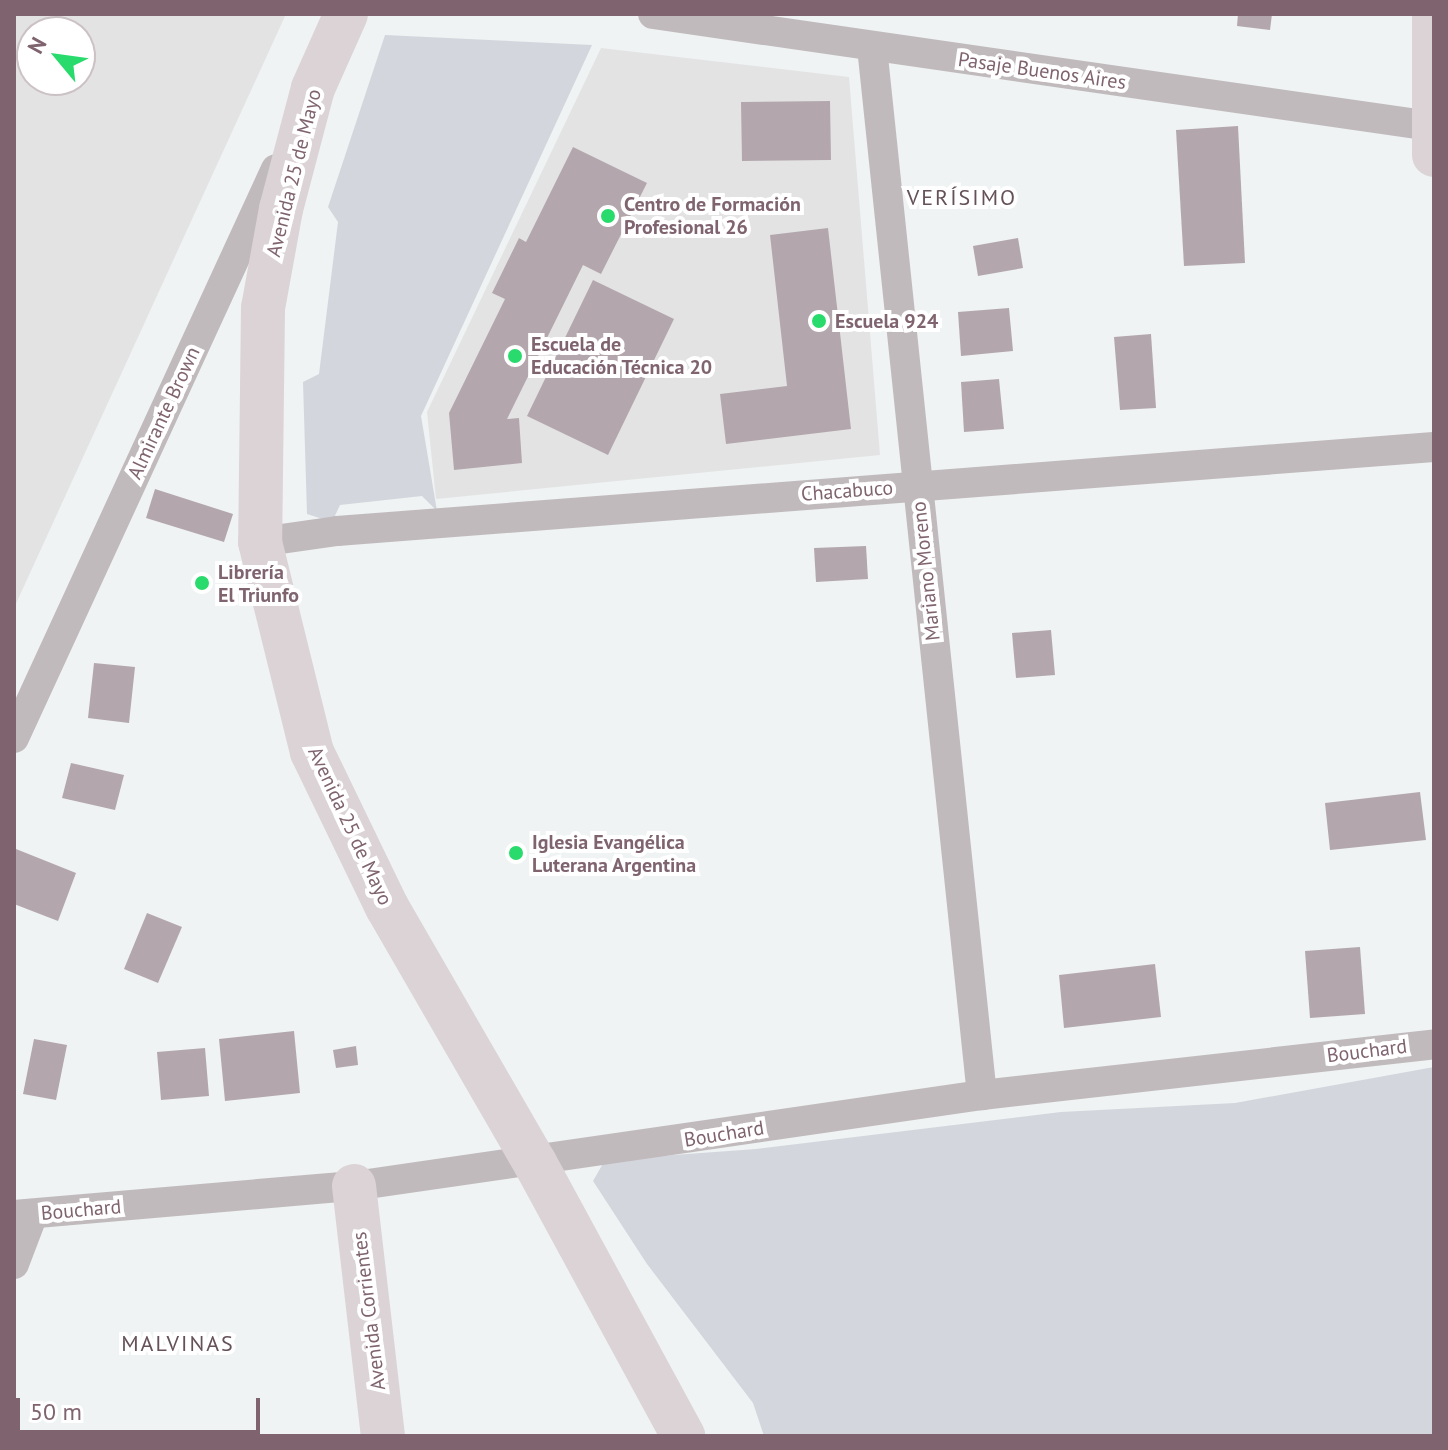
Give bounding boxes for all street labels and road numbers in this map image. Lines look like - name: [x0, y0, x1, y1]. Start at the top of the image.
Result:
- street label: Pasaje Buenos Aires: [956, 47, 1128, 95]
- street label: Avenida 25 de Mayo: [262, 87, 326, 259]
- street label: Almirante Brown: [123, 343, 205, 483]
- street label: Chacabuco: [800, 476, 894, 506]
- street label: Mariano Moreno: [907, 500, 945, 642]
- street label: Avenida 25 de Mayo: [303, 743, 397, 909]
- street label: Bouchard: [1326, 1034, 1408, 1068]
- street label: Bouchard: [682, 1116, 766, 1152]
- street label: Bouchard: [40, 1195, 122, 1225]
- street label: Avenida Corrientes: [347, 1230, 391, 1392]

